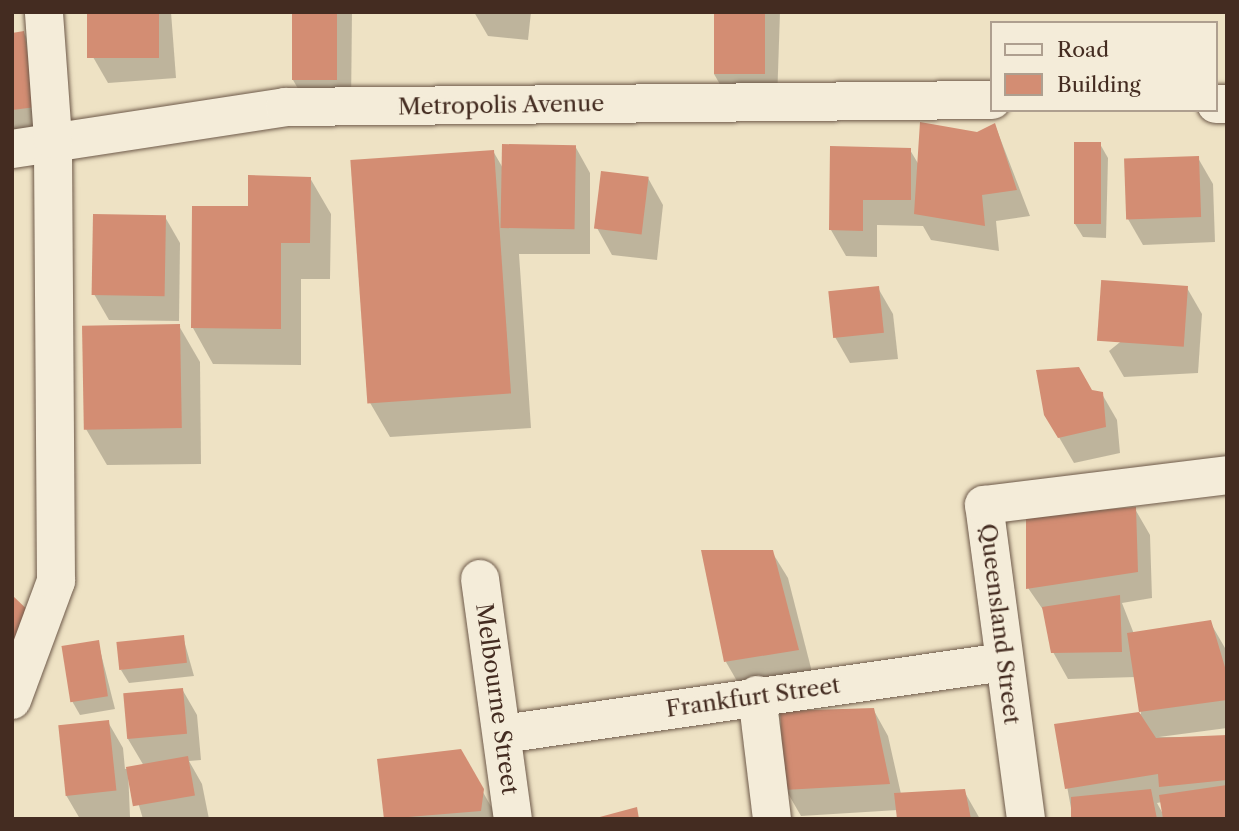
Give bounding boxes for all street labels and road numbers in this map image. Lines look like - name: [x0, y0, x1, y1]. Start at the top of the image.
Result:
- street label: Metropolis Avenue: [397, 89, 605, 121]
- street label: Queensland Street: [974, 522, 1026, 726]
- street label: Melbourne Street: [470, 602, 524, 796]
- street label: Frankfurt Street: [664, 671, 842, 723]

